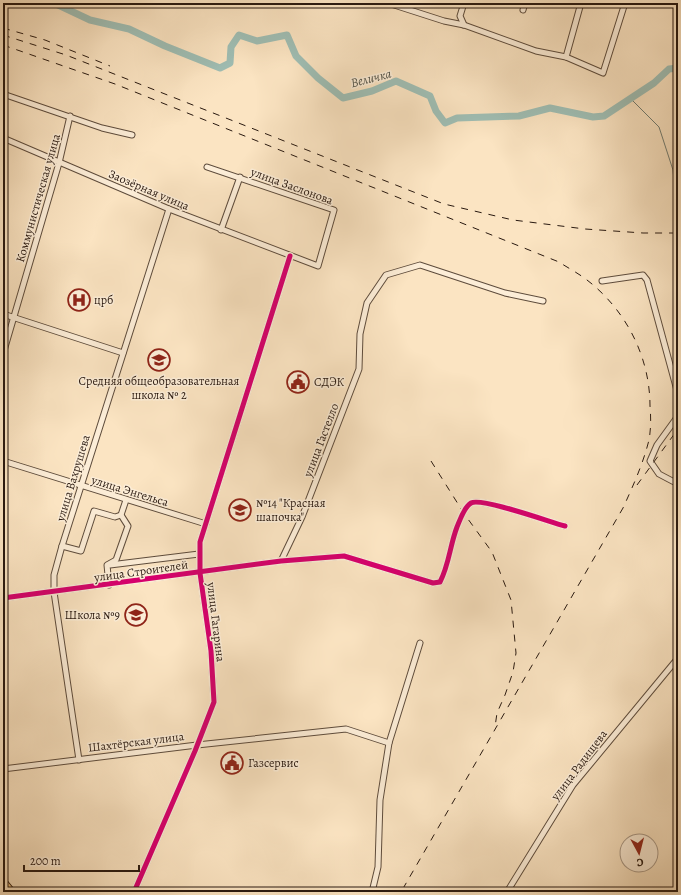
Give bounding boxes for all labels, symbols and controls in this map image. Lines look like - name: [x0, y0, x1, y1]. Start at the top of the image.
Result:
- water label: Величка: [349, 65, 393, 91]
- street label: Коммунистическая улица: [12, 131, 64, 264]
- street label: улица Заслонова: [248, 163, 336, 208]
- street label: Заозёрная улица: [106, 166, 192, 214]
- hospital icon: црб: [66, 287, 92, 313]
- place label: црб: [94, 292, 113, 308]
- school or university icon: Средняя общеобразовательная школа № 2: [146, 347, 172, 373]
- public building icon: СДЭК: [285, 369, 311, 395]
- place label: Средняя общеобразовательная школа № 2: [79, 373, 240, 403]
- place label: СДЭК: [314, 374, 345, 390]
- street label: улица Гастелло: [299, 401, 342, 480]
- street label: улица Вахрушева: [52, 432, 94, 524]
- street label: улица Энгельса: [89, 471, 171, 510]
- place label: №14 "Красная шапочка": [256, 495, 326, 525]
- school or university icon: №14 "Красная шапочка": [227, 497, 253, 523]
- street label: улица Строителей: [92, 556, 189, 586]
- street label: улица Гагарина: [203, 580, 229, 663]
- school or university icon: Школа №9: [123, 602, 149, 628]
- place label: Школа №9: [65, 607, 120, 623]
- street label: улица Радищева: [547, 726, 611, 804]
- street label: Шахтёрская улица: [87, 728, 185, 756]
- public building icon: Газсервис: [219, 750, 245, 776]
- place label: Газсервис: [248, 755, 299, 771]
- north arrow: [619, 833, 659, 873]
- scale bar: [24, 847, 139, 873]
- text: 200 m: [30, 853, 61, 869]
- text: С: [636, 855, 644, 870]

